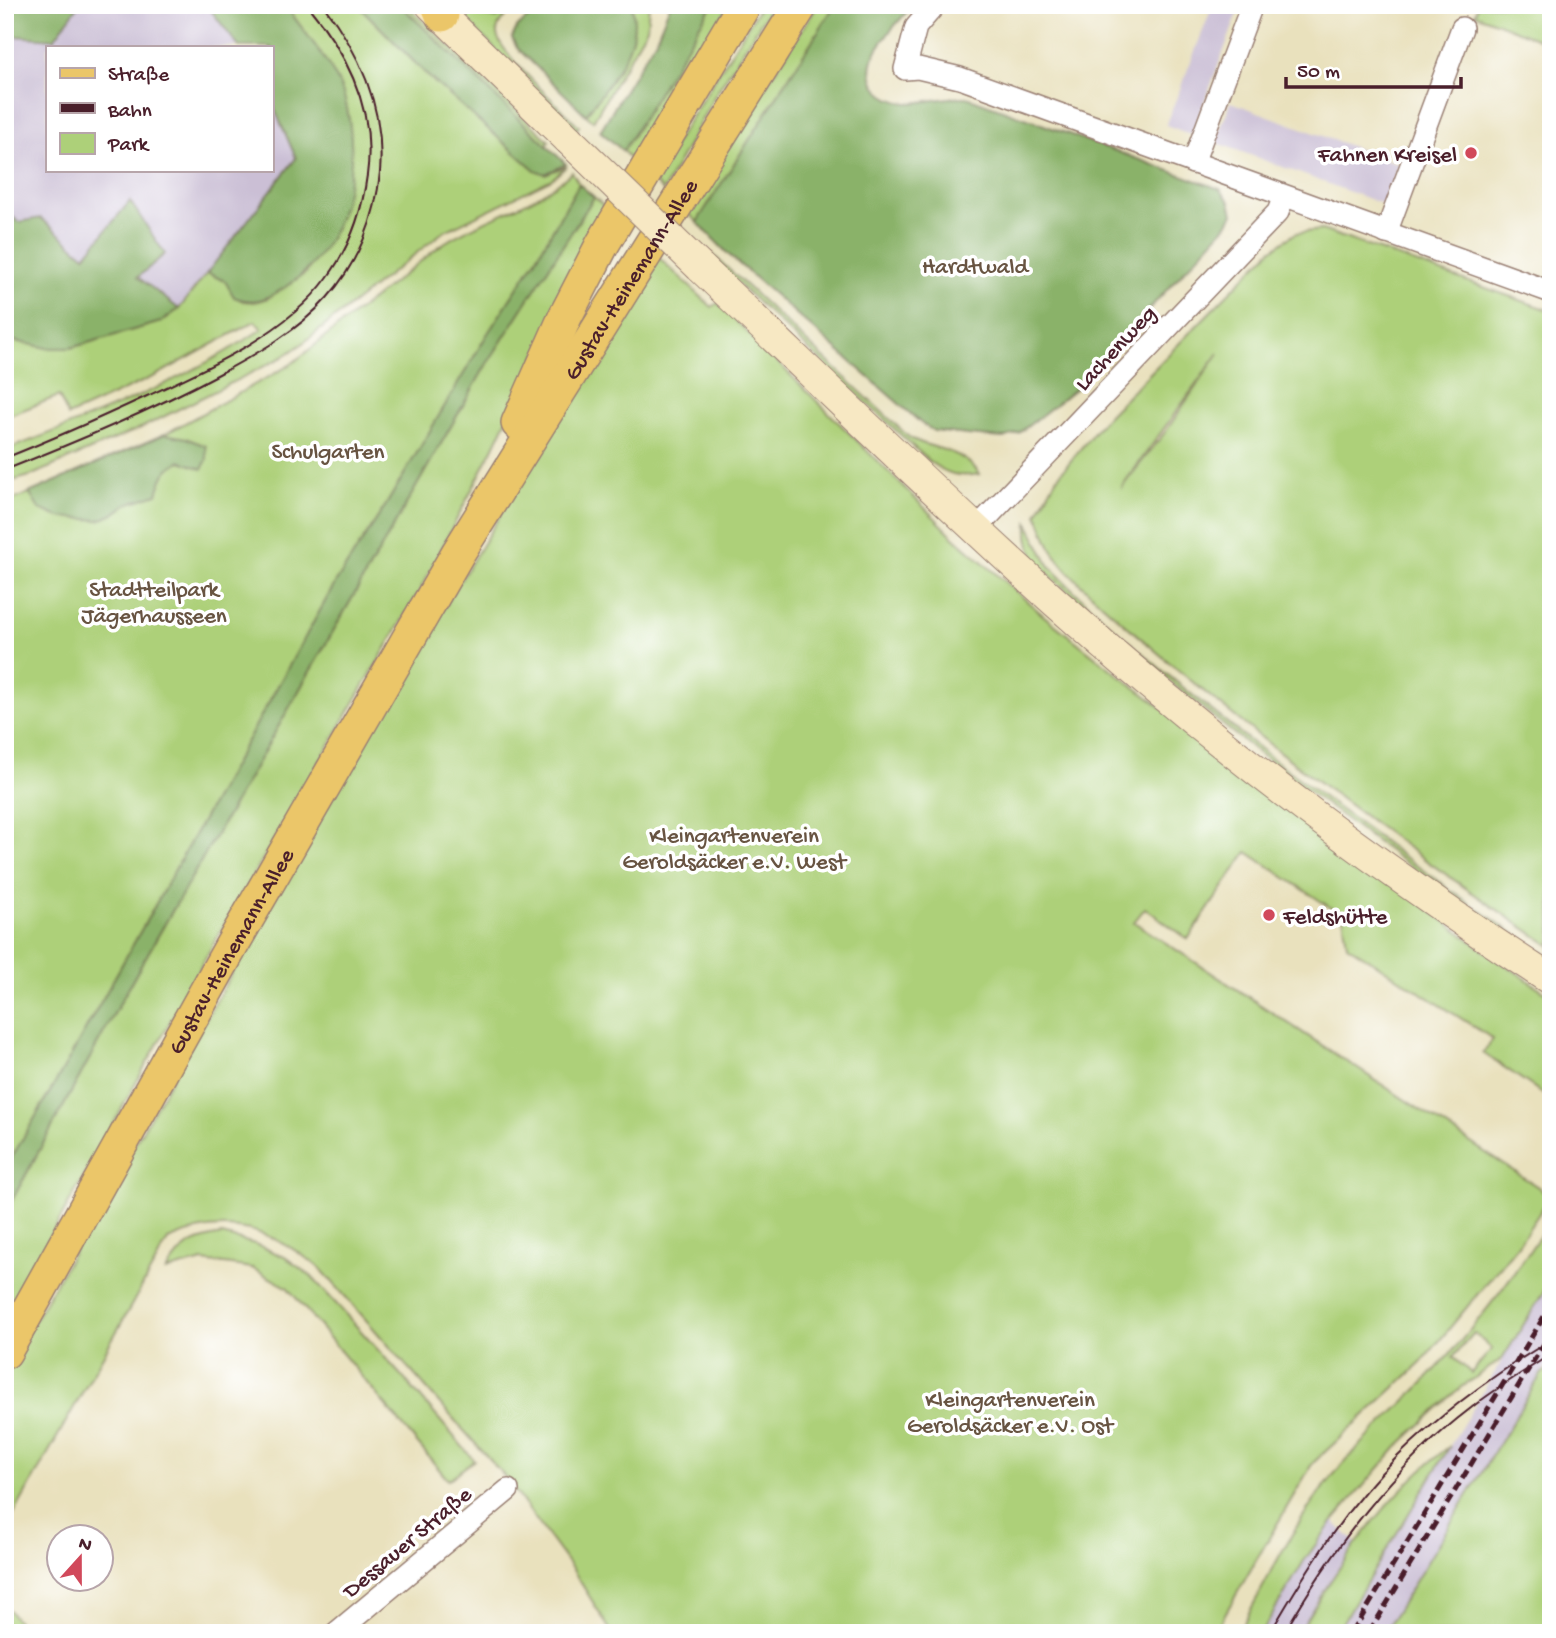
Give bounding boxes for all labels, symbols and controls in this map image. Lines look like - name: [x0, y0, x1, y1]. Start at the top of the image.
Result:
- legend: [46, 46, 273, 172]
- scale bar: [1286, 46, 1462, 90]
- text: 50 m: [1297, 61, 1340, 86]
- text: Straße: [108, 64, 170, 89]
- text: Bahn: [107, 100, 152, 125]
- text: Park: [107, 134, 151, 159]
- place label: Fahnen Kreisel: [1317, 143, 1457, 170]
- marker: Fahnen Kreisel: [1463, 145, 1479, 161]
- street label: Gustav-Heinemann-Allee: [560, 174, 706, 386]
- park label: Hardtwald: [922, 255, 1030, 282]
- street label: Lachenweg: [1070, 301, 1163, 398]
- park label: Schulgarten: [272, 440, 385, 467]
- park label: Stadtteilpark Jägerhausseen: [81, 578, 227, 631]
- park label: Kleingartenverein Geroldsäcker e.V. West: [622, 824, 847, 877]
- street label: Gustav-Heinemann-Allee: [164, 844, 302, 1060]
- place label: Feldshütte: [1282, 905, 1389, 932]
- marker: Feldshütte: [1261, 907, 1277, 923]
- park label: Kleingartenverein Geroldsäcker e.V. Ost: [907, 1388, 1115, 1441]
- street label: Dessauer Straße: [337, 1481, 479, 1607]
- north arrow: [46, 1522, 116, 1592]
- text: N: [75, 1532, 95, 1558]

